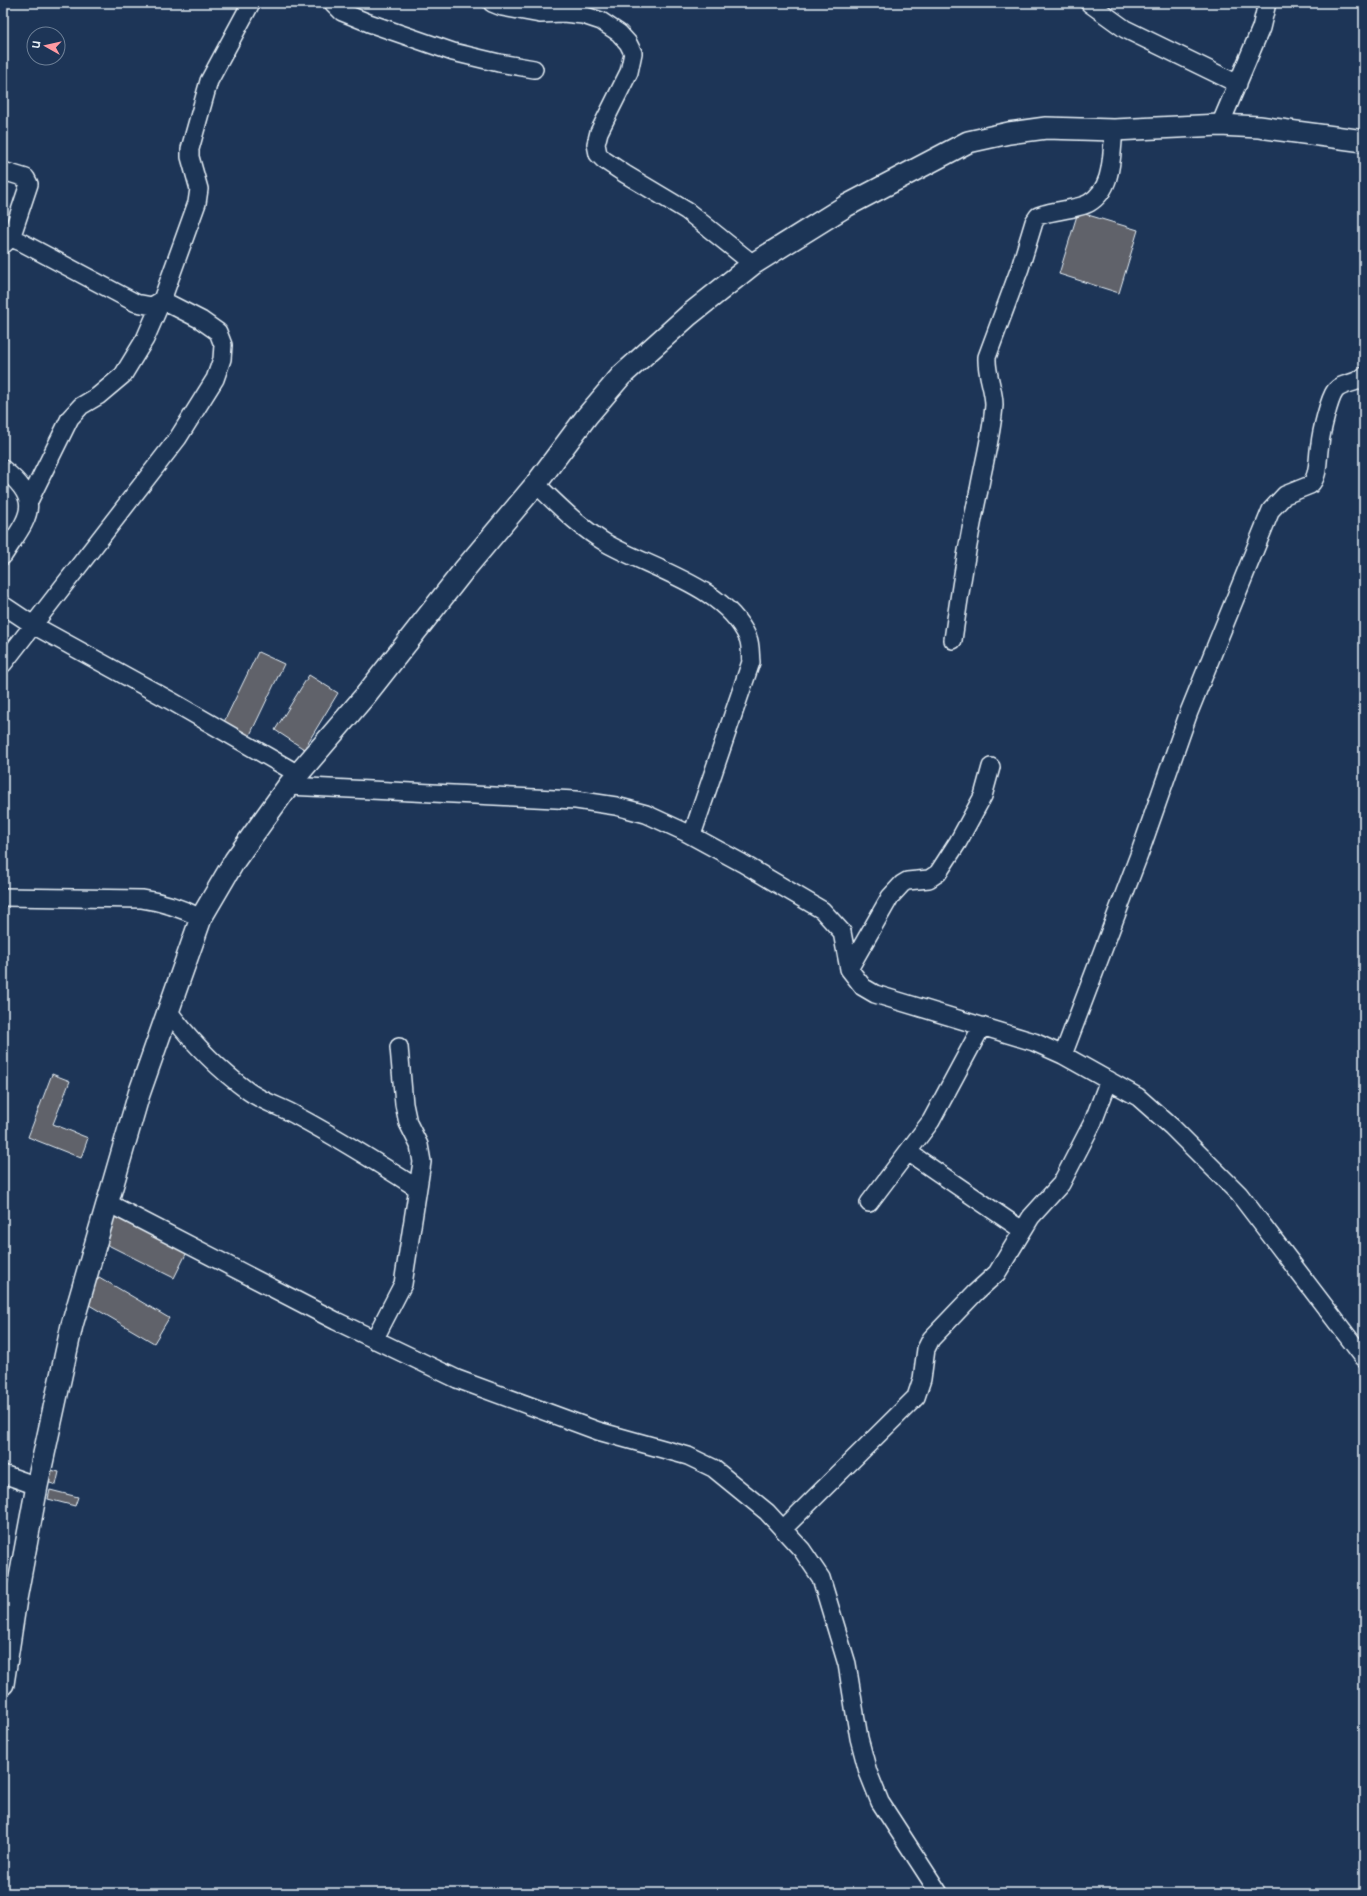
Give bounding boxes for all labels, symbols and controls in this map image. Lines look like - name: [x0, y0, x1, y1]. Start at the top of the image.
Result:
- north arrow: [26, 26, 66, 66]
- text: U: [28, 40, 44, 49]

